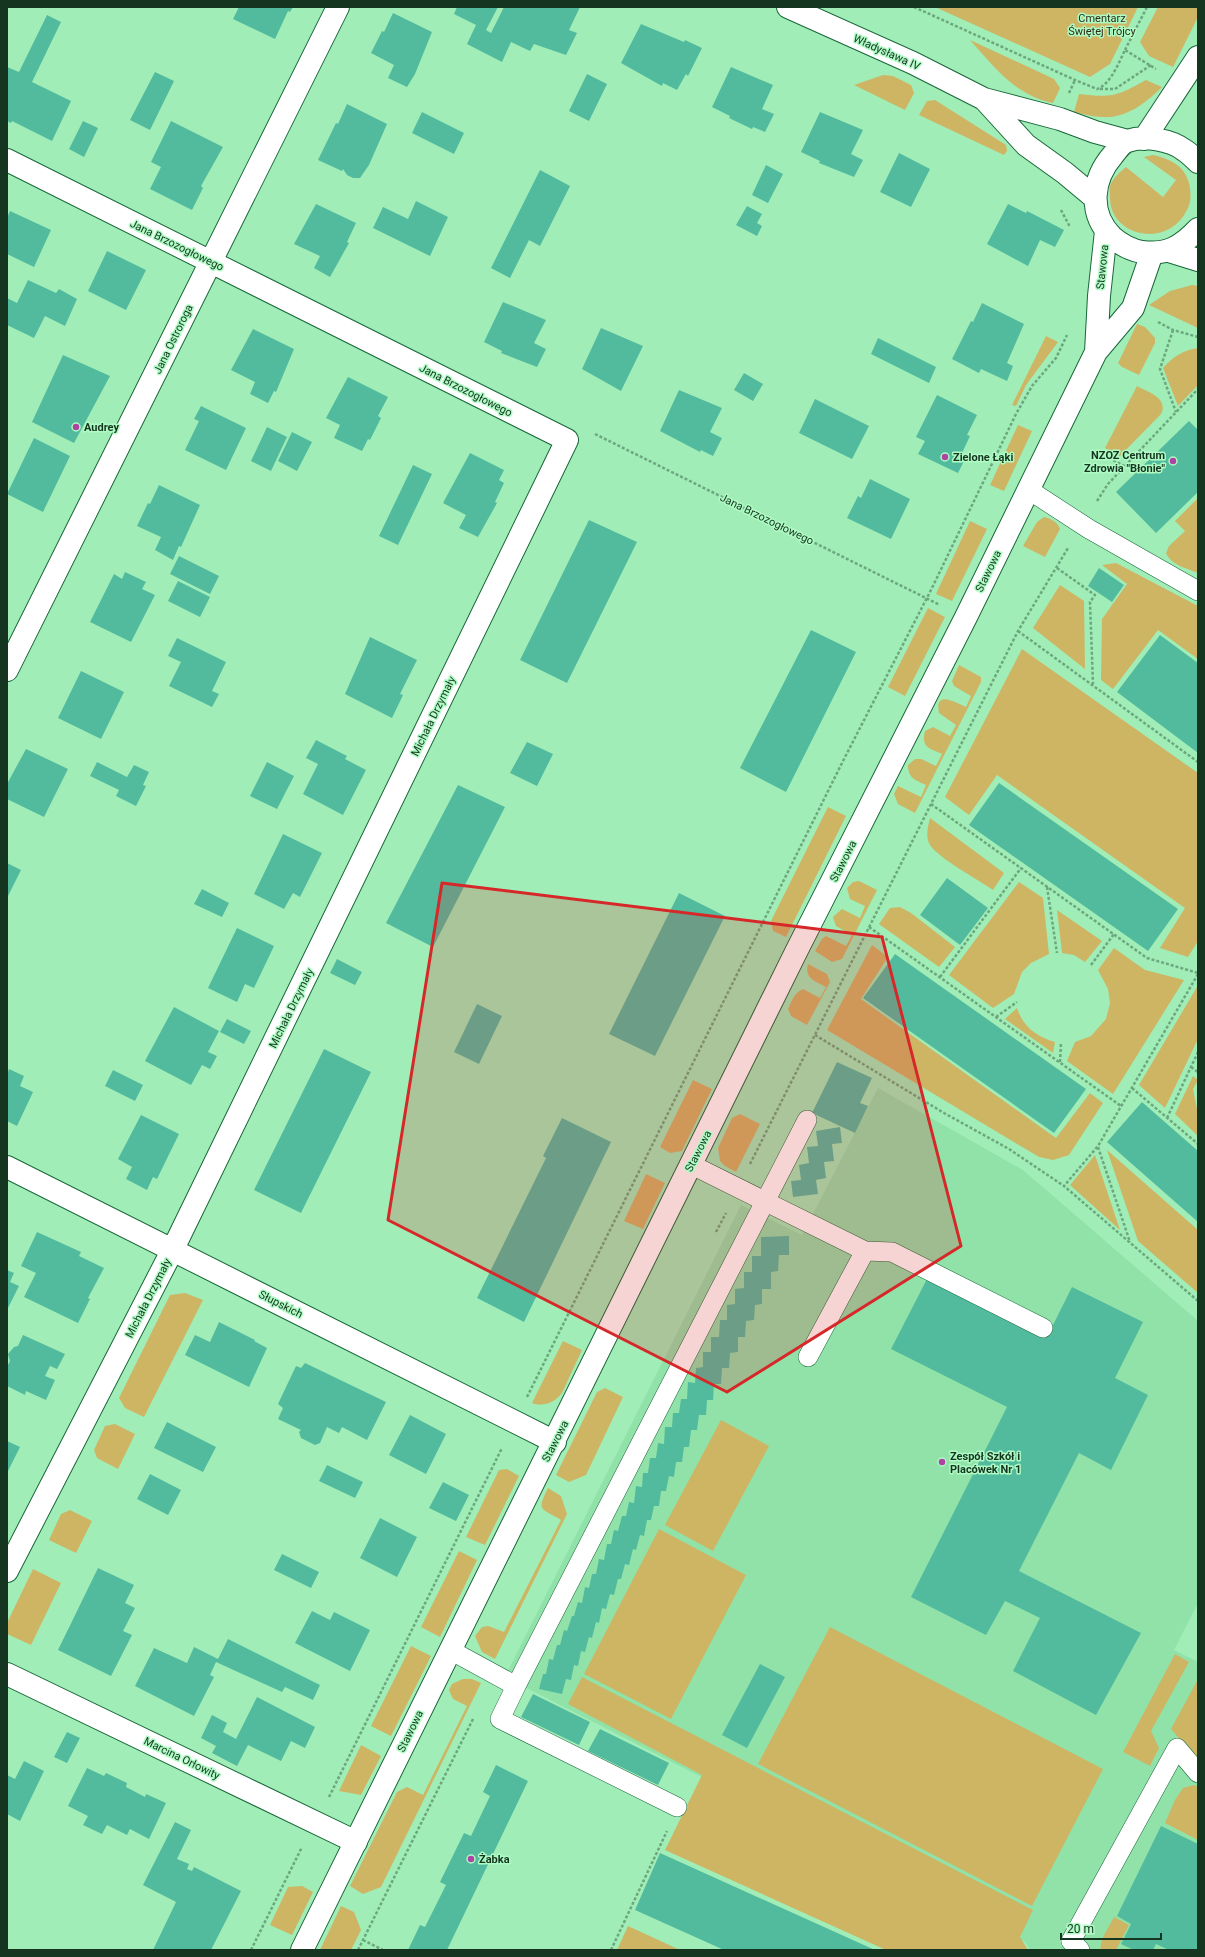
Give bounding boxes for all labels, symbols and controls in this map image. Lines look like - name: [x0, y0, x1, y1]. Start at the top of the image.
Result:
- park label: Cmentarz Świętej Trójcy: [1068, 12, 1137, 38]
- street label: Władysława IV: [851, 32, 922, 73]
- street label: Jana Brzozogłowego: [128, 217, 226, 274]
- street label: Stawowa: [1094, 244, 1111, 290]
- street label: Jana Ostroroga: [151, 302, 196, 376]
- street label: Jana Brzozogłowego: [417, 361, 514, 420]
- place label: Audrey: [84, 421, 119, 434]
- marker: Audrey: [71, 422, 81, 432]
- place label: NZOZ Centrum Zdrowia "Błonie": [1084, 449, 1165, 475]
- place label: Zielone Łąki: [953, 451, 1013, 464]
- marker: Zielone Łąki: [940, 452, 950, 462]
- marker: NZOZ Centrum Zdrowia "Błonie": [1168, 456, 1178, 466]
- street label: Jana Brzozogłowego: [718, 491, 816, 548]
- street label: Stawowa: [973, 548, 1004, 594]
- street label: Michała Drzymały: [408, 673, 459, 758]
- street label: Stawowa: [827, 838, 859, 884]
- street label: Michała Drzymały: [266, 965, 317, 1050]
- street label: Stawowa: [682, 1128, 714, 1174]
- street label: Michała Drzymały: [123, 1256, 174, 1340]
- street label: Słupskich: [257, 1288, 305, 1321]
- street label: Stawowa: [539, 1418, 571, 1464]
- place label: Zespół Szkół i Placówek Nr 1: [950, 1450, 1021, 1476]
- marker: Zespół Szkół i Placówek Nr 1: [937, 1457, 947, 1467]
- street label: Stawowa: [395, 1708, 426, 1754]
- street label: Marcina Orłowity: [142, 1734, 223, 1783]
- place label: Żabka: [479, 1852, 510, 1866]
- marker: Żabka: [466, 1854, 476, 1864]
- scale bar: [1061, 1915, 1161, 1941]
- text: 20 m: [1067, 1922, 1094, 1936]

